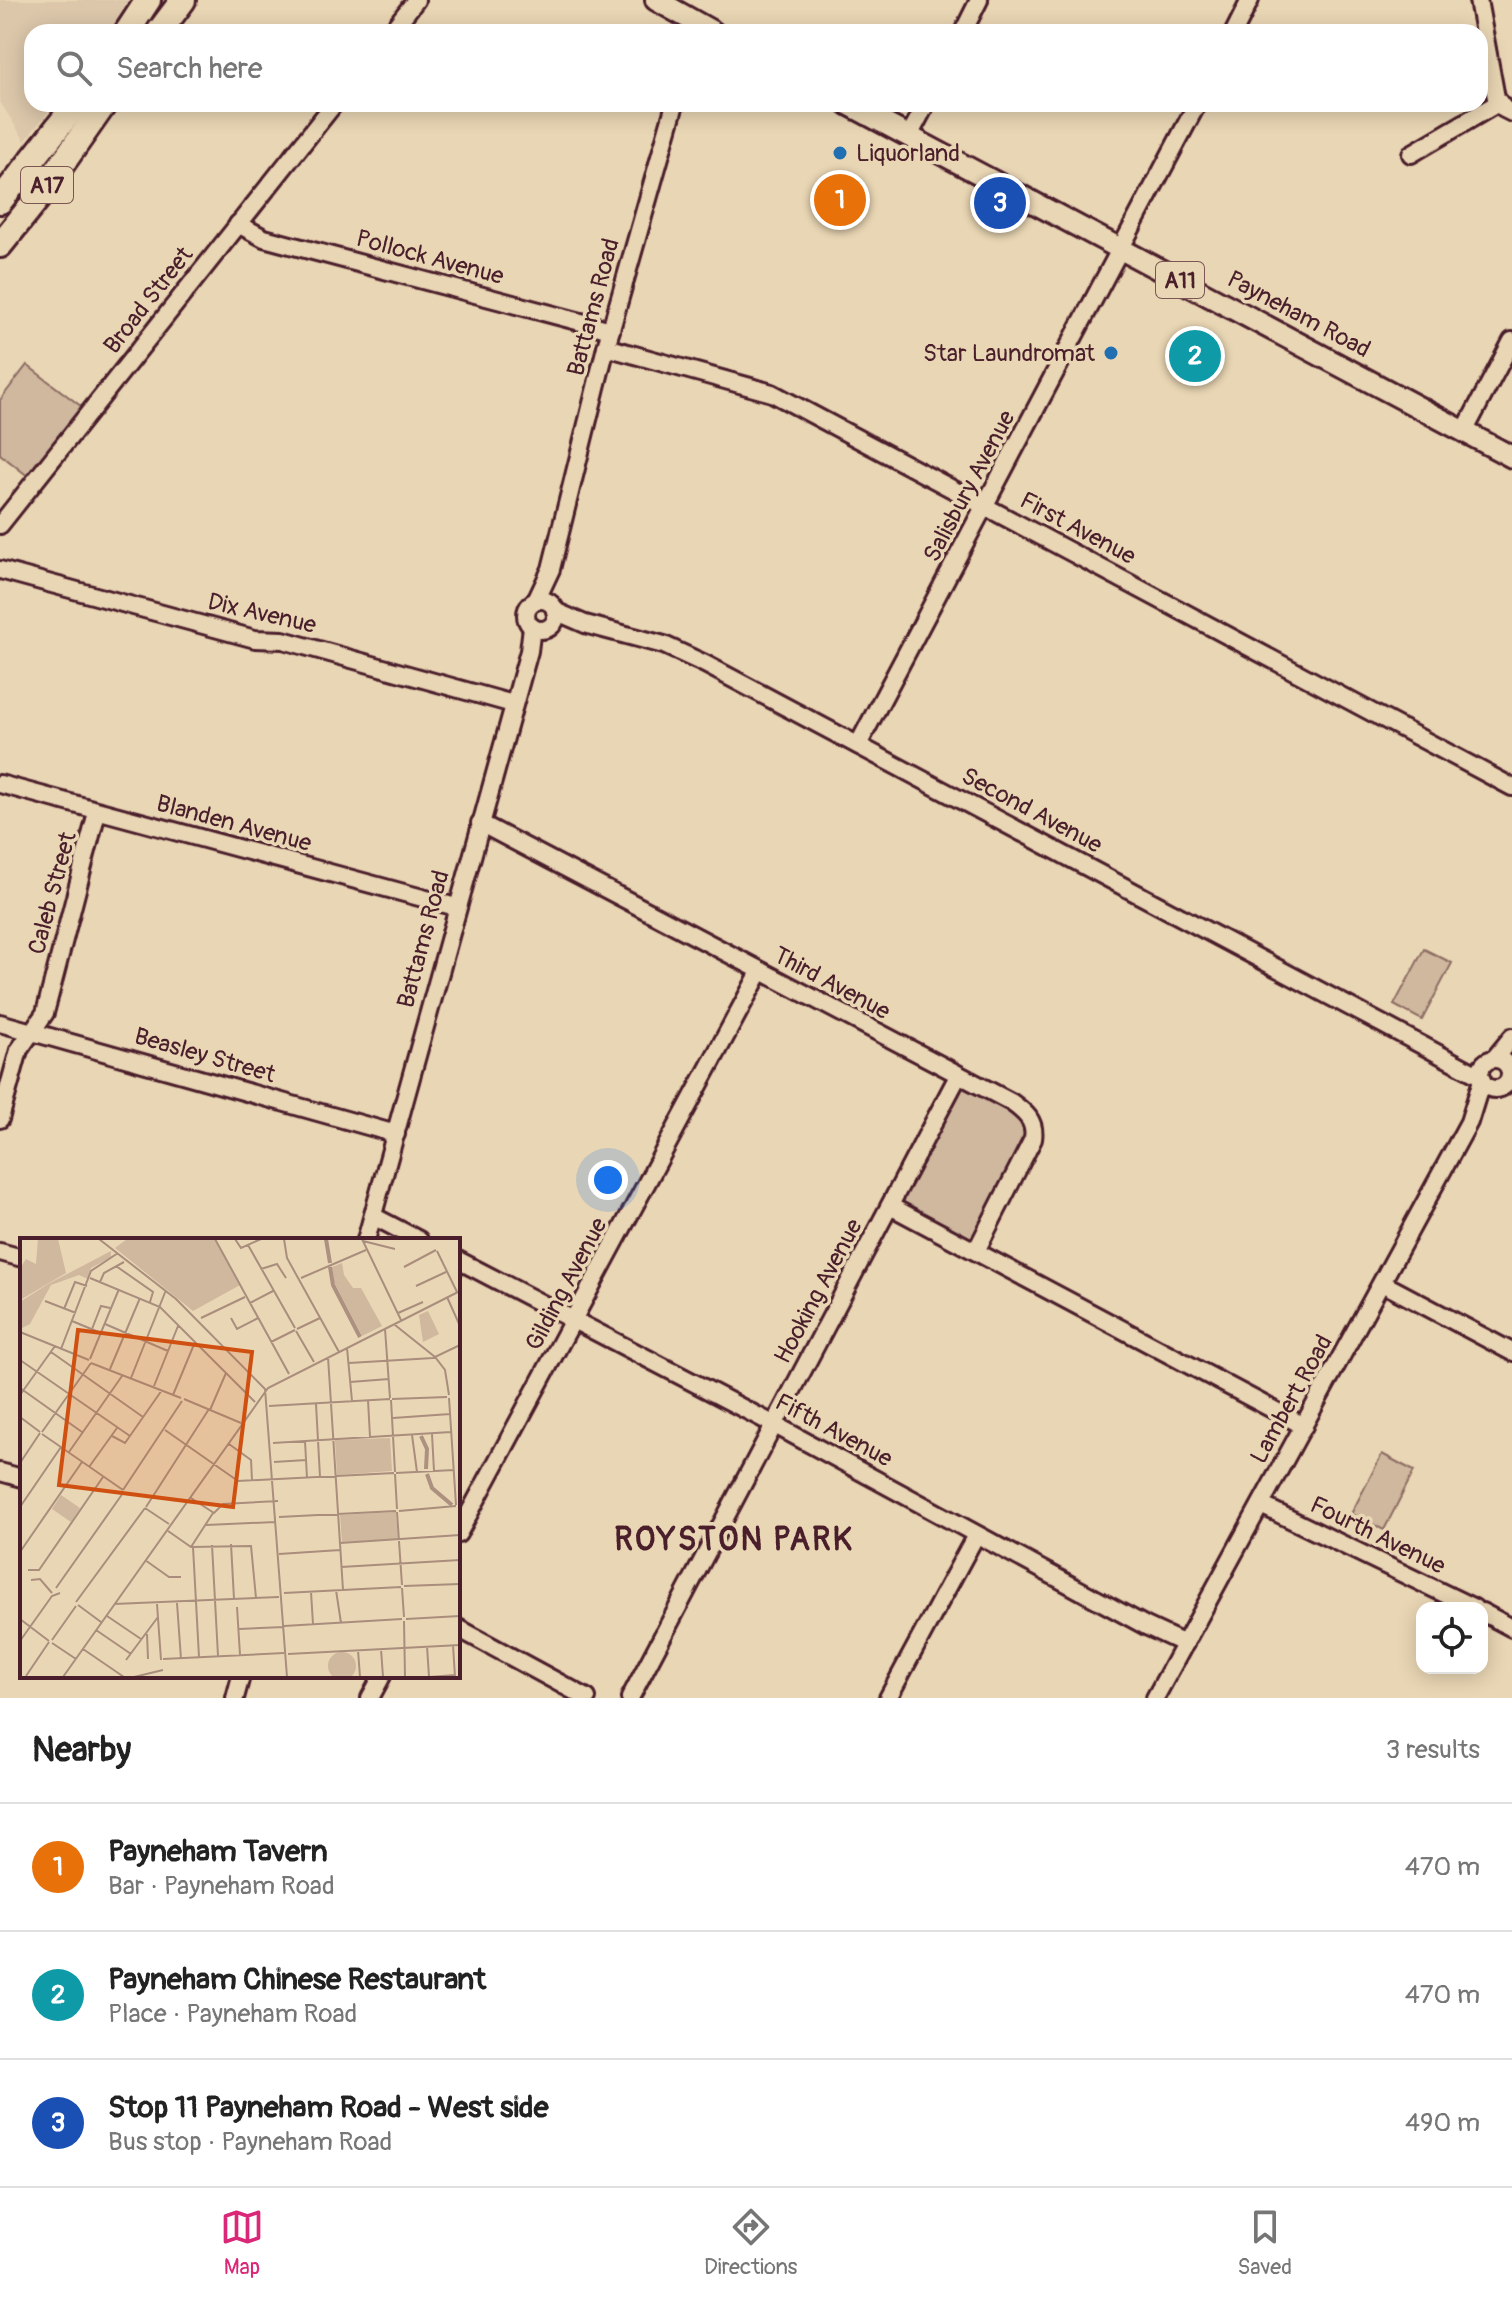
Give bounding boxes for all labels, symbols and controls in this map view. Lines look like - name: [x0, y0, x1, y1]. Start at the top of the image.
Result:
- search box: [24, 24, 1488, 112]
- icon: search: [52, 46, 96, 90]
- text: Search here: [116, 50, 263, 87]
- place label: Liquorland: [856, 139, 960, 168]
- marker: Liquorland: [831, 144, 849, 162]
- road number: A17: [21, 167, 73, 203]
- pin: 1: [814, 170, 866, 230]
- pin: 3: [974, 173, 1026, 233]
- street label: Pollock Avenue: [353, 224, 507, 291]
- street label: Battams Road: [561, 235, 626, 379]
- street label: Broad Street: [98, 241, 199, 360]
- road number: A11: [1156, 262, 1204, 298]
- street label: Payneham Road: [1222, 265, 1375, 364]
- pin: 2: [1169, 326, 1221, 386]
- place label: Star Laundromat: [923, 339, 1095, 368]
- marker: Star Laundromat: [1102, 344, 1120, 362]
- street label: Salisbury Avenue: [917, 405, 1022, 567]
- street label: First Avenue: [1015, 486, 1141, 571]
- street label: Dix Avenue: [205, 587, 319, 640]
- street label: Second Avenue: [957, 761, 1107, 860]
- street label: Blanden Avenue: [153, 789, 315, 858]
- street label: Caleb Street: [22, 828, 83, 958]
- street label: Battams Road: [391, 867, 456, 1011]
- street label: Third Avenue: [768, 941, 895, 1026]
- street label: Beasley Street: [131, 1022, 279, 1090]
- your location: [588, 1160, 628, 1200]
- street label: Gilding Avenue: [519, 1213, 614, 1356]
- street label: Hooking Avenue: [768, 1214, 869, 1369]
- inset map: [20, 1238, 460, 1678]
- street label: Lambert Road: [1244, 1330, 1339, 1469]
- street label: Fifth Avenue: [770, 1388, 897, 1473]
- street label: Fourth Avenue: [1305, 1490, 1450, 1581]
- district label: ROYSTON PARK: [614, 1520, 854, 1560]
- map controls: [1416, 1602, 1488, 1674]
- button: locate: [1416, 1602, 1488, 1674]
- text: Nearby: [32, 1729, 131, 1772]
- text: 3 results: [1386, 1734, 1480, 1766]
- text: Payneham Tavern: [108, 1833, 328, 1870]
- text: 1: [53, 1851, 63, 1883]
- text: 470 m: [1405, 1851, 1480, 1883]
- text: Bar · Payneham Road: [108, 1870, 335, 1902]
- text: Payneham Chinese Restaurant: [108, 1961, 486, 1998]
- text: 2: [51, 1979, 65, 2011]
- text: 470 m: [1405, 1979, 1480, 2011]
- text: Place · Payneham Road: [108, 1998, 357, 2030]
- text: Stop 11 Payneham Road - West side: [108, 2089, 549, 2126]
- text: 3: [51, 2107, 65, 2139]
- text: 490 m: [1405, 2107, 1480, 2139]
- text: Bus stop · Payneham Road: [108, 2126, 392, 2158]
- tab: Map: [220, 2205, 264, 2281]
- tab: Directions: [704, 2205, 797, 2281]
- tab: Saved: [1237, 2205, 1292, 2281]

